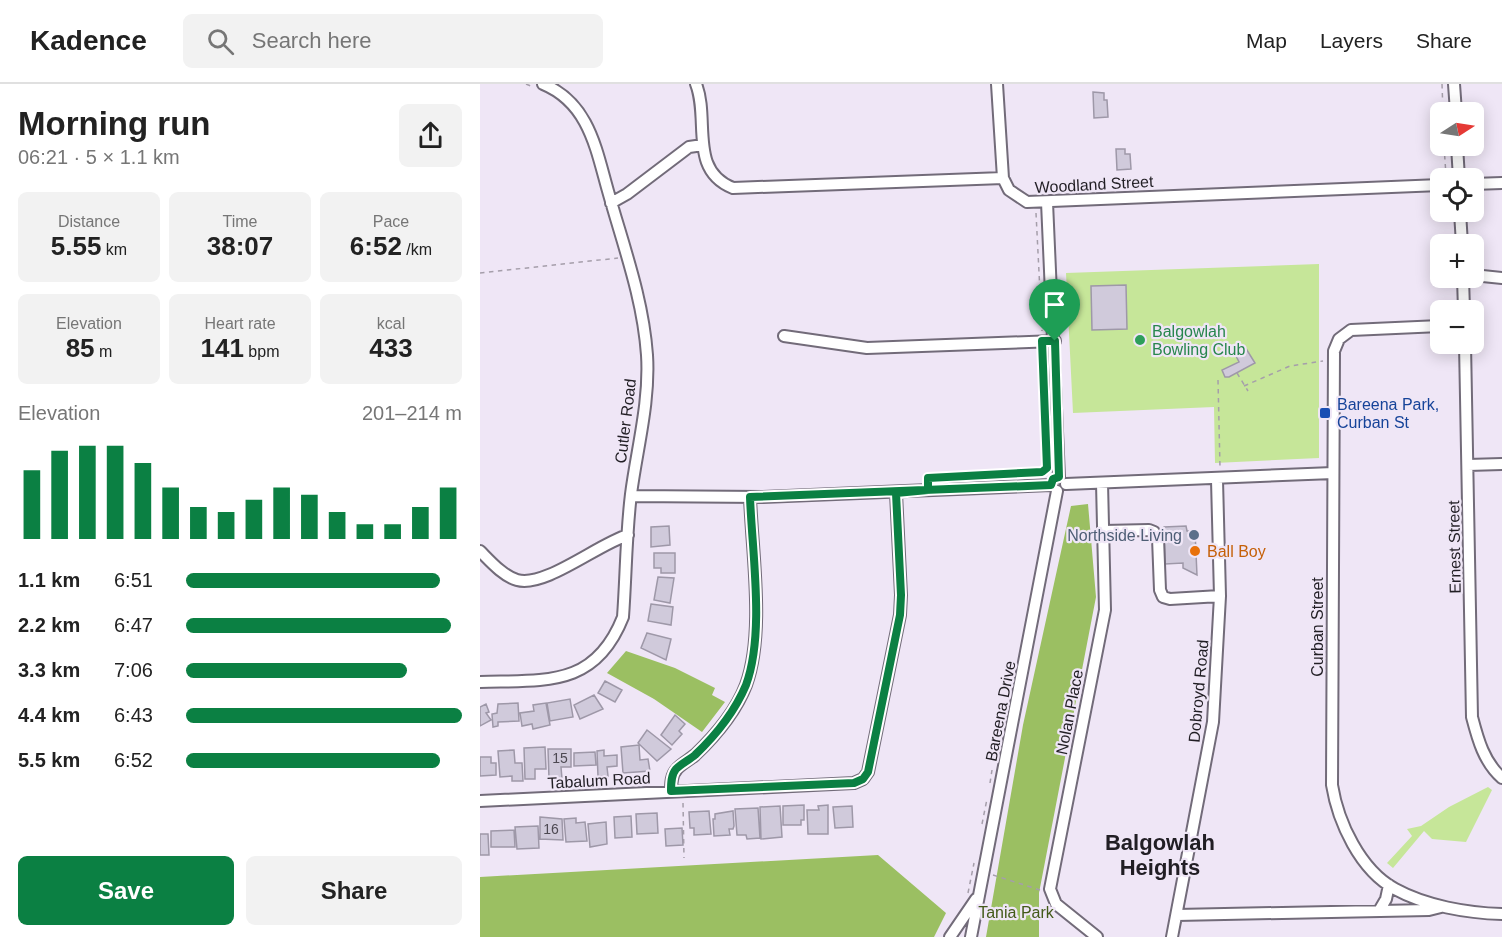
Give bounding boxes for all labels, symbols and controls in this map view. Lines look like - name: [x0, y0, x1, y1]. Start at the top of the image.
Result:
- search box: [183, 14, 603, 68]
- text: Kadence: [30, 25, 147, 56]
- icon: search: [204, 25, 237, 58]
- text: Search here: [252, 28, 372, 53]
- text: Map: [1246, 29, 1287, 52]
- text: Layers: [1320, 29, 1383, 52]
- text: Share: [1416, 29, 1472, 52]
- north arrow: [1430, 102, 1484, 156]
- map controls: [1430, 102, 1484, 354]
- button: share: [399, 104, 462, 167]
- text: Morning run: [18, 105, 210, 142]
- text: 06:21 · 5 × 1.1 km: [18, 146, 180, 168]
- button: locate: [1430, 168, 1484, 222]
- street label: Woodland Street: [1034, 173, 1154, 196]
- text: Distance: [58, 213, 120, 230]
- text: Time: [223, 213, 257, 230]
- text: Pace: [373, 213, 409, 230]
- text: 5.55: [51, 231, 101, 261]
- text: 38:07: [207, 231, 273, 261]
- text: 6:52: [350, 231, 402, 261]
- button: +: [1430, 234, 1484, 288]
- text: km: [101, 241, 127, 258]
- text: /km: [402, 241, 432, 258]
- pin: [1029, 279, 1080, 341]
- icon: arrive: [1038, 288, 1071, 321]
- button: −: [1430, 300, 1484, 354]
- text: Elevation: [56, 315, 122, 332]
- text: Heart rate: [204, 315, 276, 332]
- text: kcal: [377, 315, 405, 332]
- place label: Balgowlah Bowling Club: [1152, 323, 1245, 358]
- text: 85: [66, 333, 95, 363]
- text: 141: [201, 333, 244, 363]
- text: 433: [369, 333, 413, 363]
- marker: Balgowlah Bowling Club: [1133, 333, 1147, 347]
- text: m: [95, 343, 112, 360]
- text: bpm: [244, 343, 279, 360]
- street label: Cutler Road: [612, 378, 639, 464]
- place label: Bareena Park, Curban St: [1337, 396, 1439, 431]
- text: Elevation: [18, 402, 100, 424]
- text: 201–214 m: [362, 402, 462, 424]
- marker: Bareena Park, Curban St: [1318, 406, 1332, 420]
- street label: Ernest Street: [1445, 500, 1464, 594]
- place label: Northside Living: [1067, 527, 1182, 544]
- marker: Northside Living: [1187, 528, 1201, 542]
- place label: Ball Boy: [1207, 543, 1266, 560]
- marker: Ball Boy: [1188, 544, 1202, 558]
- text: 1.1 km: [18, 569, 80, 591]
- text: 6:51: [114, 569, 153, 591]
- street label: Curban Street: [1309, 577, 1326, 677]
- text: 2.2 km: [18, 614, 80, 636]
- text: 6:47: [114, 614, 153, 636]
- street label: Dobroyd Road: [1186, 639, 1211, 743]
- text: 3.3 km: [18, 659, 80, 681]
- text: 7:06: [114, 659, 153, 681]
- street label: Bareena Drive: [982, 659, 1019, 763]
- street label: Nolan Place: [1053, 668, 1086, 756]
- text: 4.4 km: [18, 704, 80, 726]
- text: 6:43: [114, 704, 153, 726]
- text: 5.5 km: [18, 749, 80, 771]
- text: 6:52: [114, 749, 153, 771]
- house number: 15: [552, 750, 568, 766]
- street label: Tabalum Road: [547, 769, 651, 792]
- house number: 16: [543, 821, 559, 837]
- district label: Balgowlah Heights: [1105, 830, 1215, 880]
- button: Save: [18, 856, 234, 925]
- button: Share: [246, 856, 462, 925]
- park label: Tania Park: [978, 904, 1055, 921]

